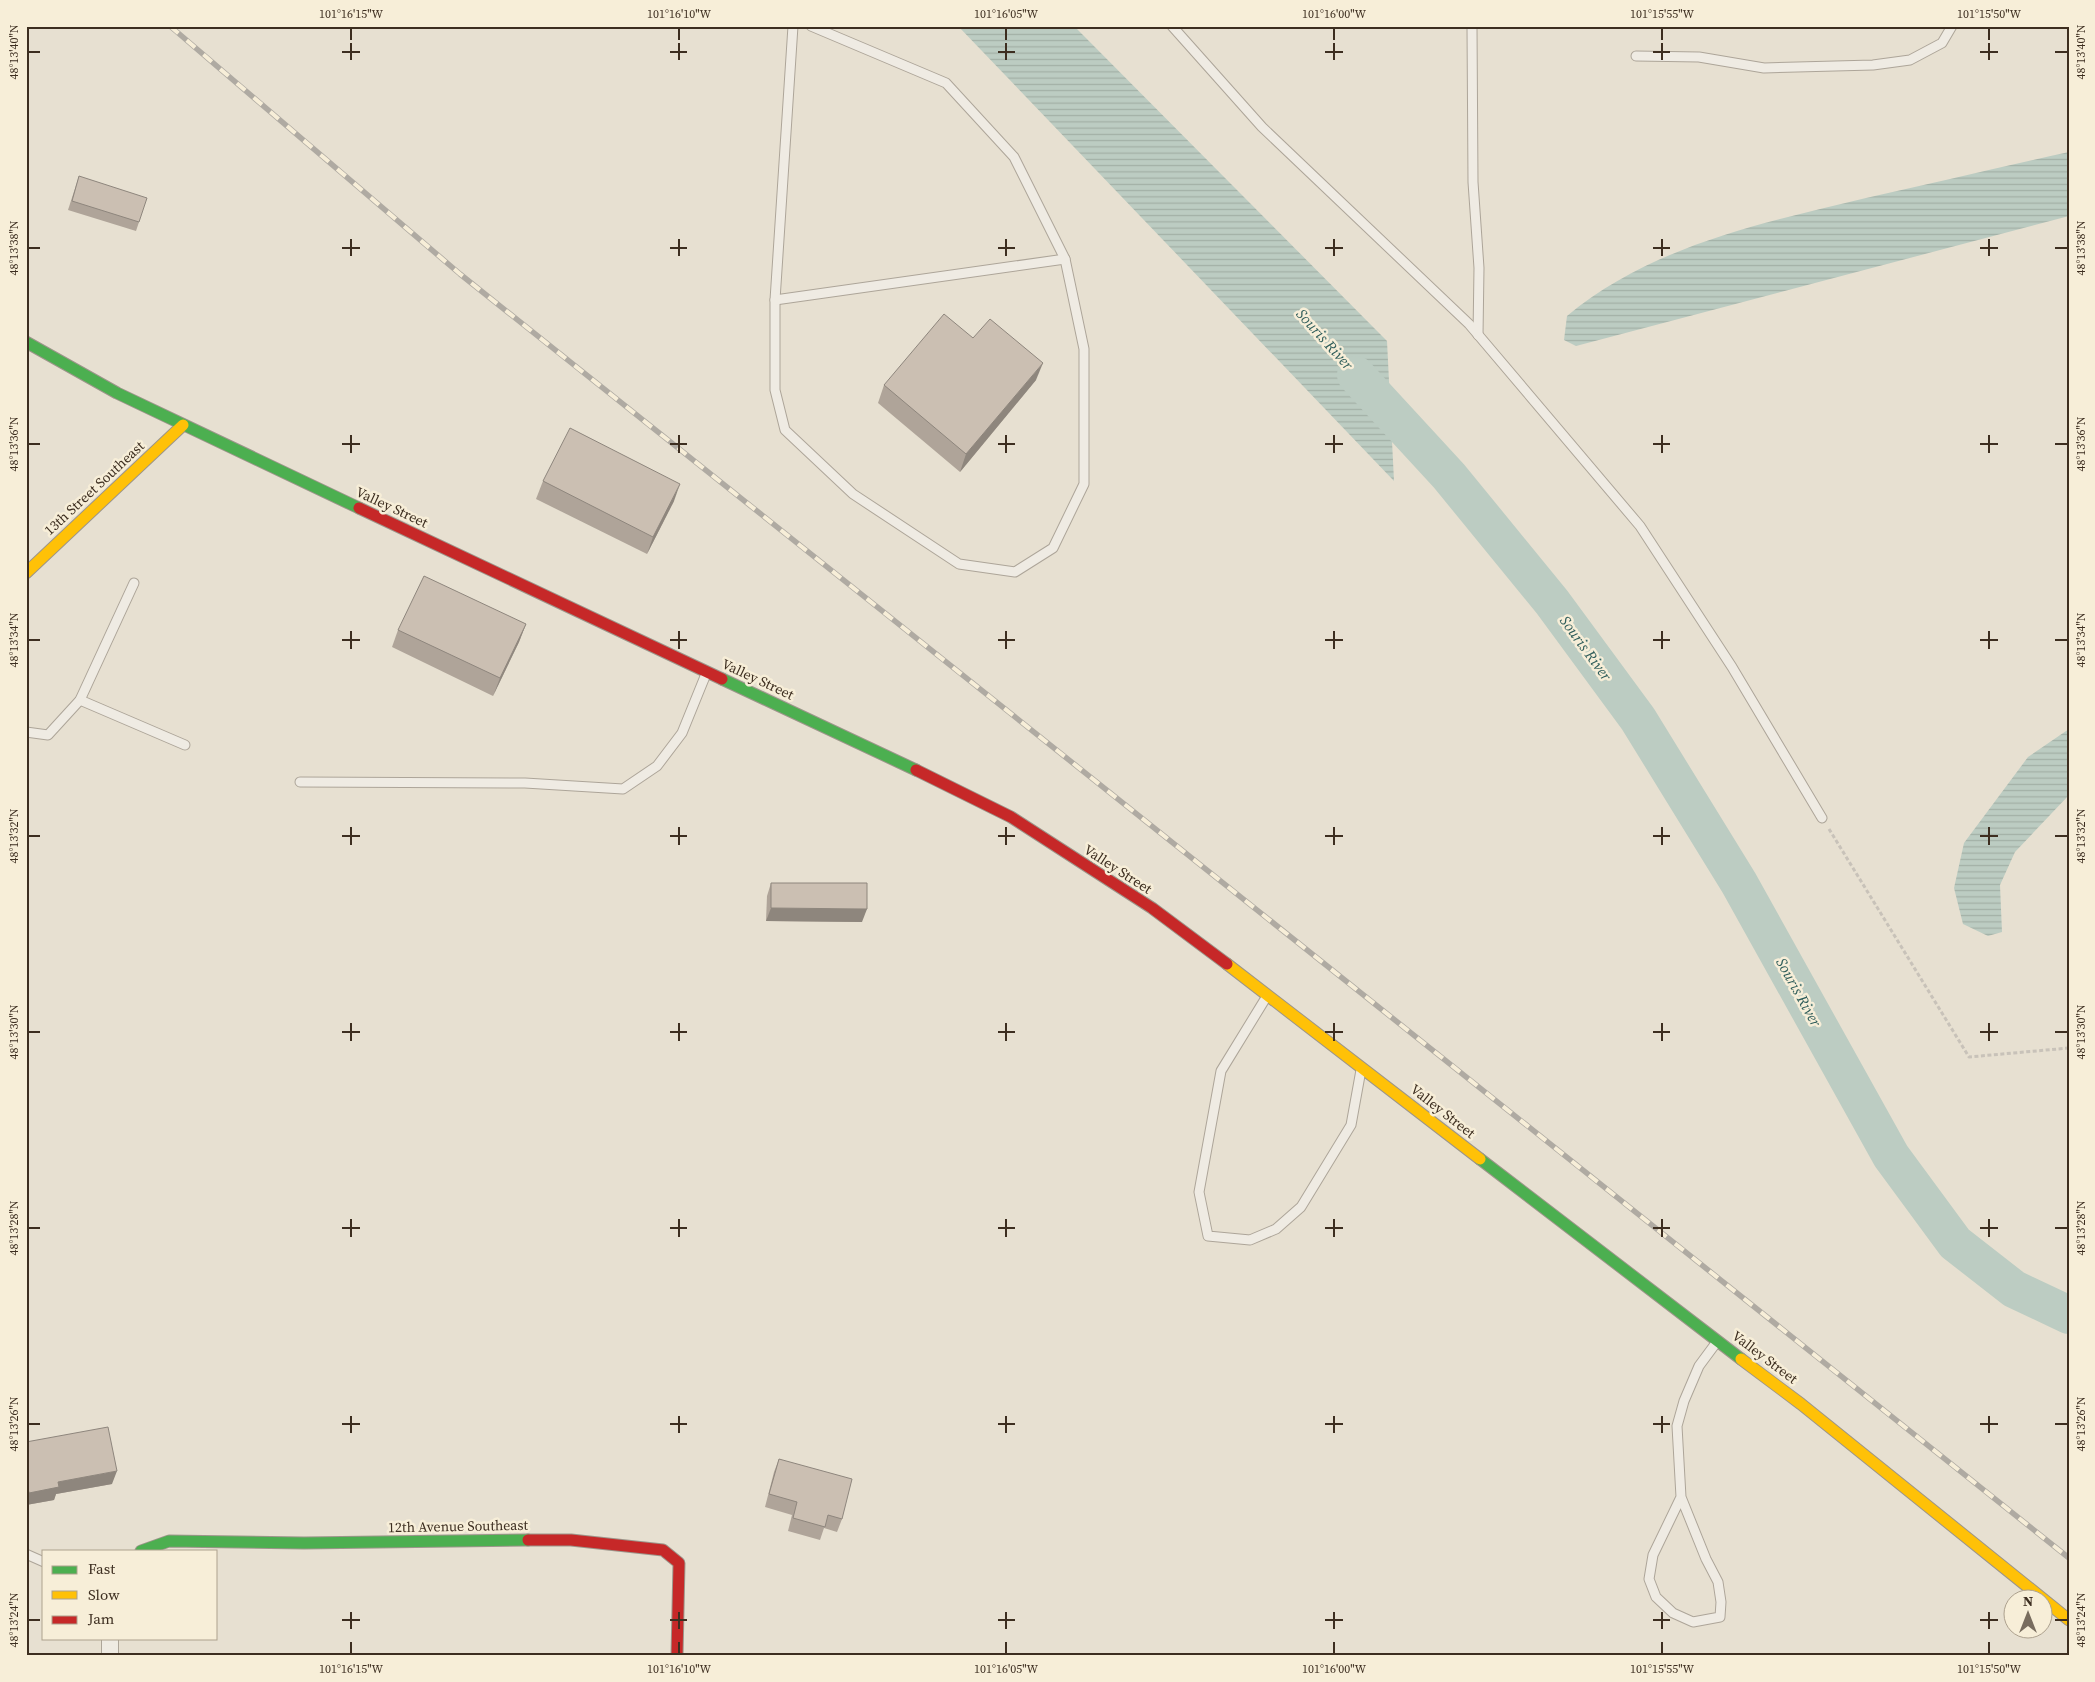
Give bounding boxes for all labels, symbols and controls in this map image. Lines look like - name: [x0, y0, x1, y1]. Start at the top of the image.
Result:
- text: 101°16'15"W: [319, 6, 383, 22]
- text: 101°16'10"W: [647, 6, 711, 22]
- text: 101°16'05"W: [974, 6, 1038, 22]
- text: 101°16'00"W: [1302, 6, 1366, 22]
- text: 101°15'55"W: [1630, 6, 1694, 22]
- text: 101°15'50"W: [1957, 6, 2021, 22]
- text: 48°13'40"N: [6, 24, 22, 80]
- text: 48°13'40"N: [2073, 24, 2089, 80]
- text: 48°13'38"N: [6, 220, 22, 276]
- text: 48°13'38"N: [2073, 220, 2089, 276]
- water label: Souris River: [1292, 304, 1359, 375]
- text: 48°13'36"N: [6, 416, 22, 472]
- text: 48°13'36"N: [2073, 416, 2089, 472]
- street label: 13th Street Southeast: [40, 436, 149, 540]
- street label: Valley Street: [353, 482, 432, 533]
- water label: Souris River: [1555, 611, 1617, 686]
- text: 48°13'34"N: [6, 612, 22, 668]
- text: 48°13'34"N: [2073, 612, 2089, 668]
- street label: Valley Street: [719, 654, 798, 705]
- text: 48°13'32"N: [6, 808, 22, 864]
- text: 48°13'32"N: [2073, 808, 2089, 864]
- street label: Valley Street: [1080, 840, 1156, 899]
- water label: Souris River: [1771, 954, 1827, 1031]
- text: 48°13'30"N: [6, 1004, 22, 1060]
- text: 48°13'30"N: [2073, 1004, 2089, 1060]
- street label: Valley Street: [1406, 1079, 1480, 1143]
- text: 48°13'28"N: [6, 1200, 22, 1256]
- text: 48°13'28"N: [2073, 1200, 2089, 1256]
- street label: Valley Street: [1728, 1326, 1802, 1389]
- text: 48°13'26"N: [6, 1396, 22, 1452]
- text: 48°13'26"N: [2073, 1396, 2089, 1452]
- street label: 12th Avenue Southeast: [388, 1515, 529, 1537]
- legend: [42, 1550, 218, 1640]
- text: Fast: [88, 1558, 115, 1579]
- text: Slow: [88, 1584, 120, 1605]
- north arrow: [2002, 1590, 2052, 1640]
- text: N: [2023, 1591, 2033, 1611]
- text: 48°13'24"N: [6, 1592, 22, 1648]
- text: 48°13'24"N: [2073, 1592, 2089, 1648]
- text: Jam: [87, 1608, 115, 1629]
- text: 101°16'15"W: [319, 1661, 383, 1677]
- text: 101°16'10"W: [647, 1661, 711, 1677]
- text: 101°16'05"W: [974, 1661, 1038, 1677]
- text: 101°16'00"W: [1302, 1661, 1366, 1677]
- text: 101°15'55"W: [1630, 1661, 1694, 1677]
- text: 101°15'50"W: [1957, 1661, 2021, 1677]

